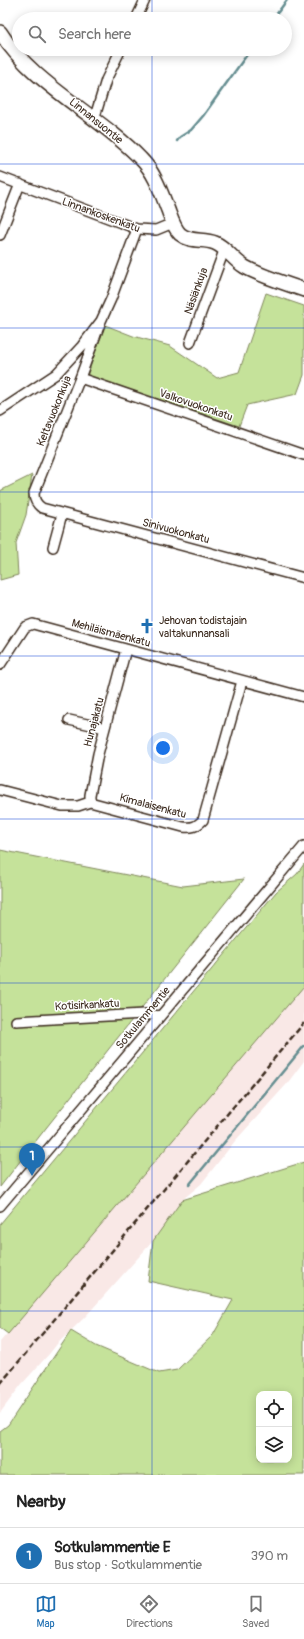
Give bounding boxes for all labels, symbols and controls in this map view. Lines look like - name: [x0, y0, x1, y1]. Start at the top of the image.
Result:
- search box: [12, 12, 292, 56]
- icon: search: [26, 23, 48, 45]
- text: Search here: [58, 25, 131, 44]
- street label: Linnansuontie: [67, 95, 126, 147]
- street label: Linnankoskenkatu: [60, 195, 142, 235]
- street label: Näsiänkuja: [182, 266, 210, 316]
- street label: Keltavuokonkuja: [34, 374, 74, 448]
- street label: Valkovuokonkatu: [157, 386, 235, 424]
- street label: Sinivuokonkatu: [141, 516, 211, 546]
- place label: Jehovan todistajain valtakunnansali: [158, 614, 247, 640]
- street label: Mehiläismäenkatu: [70, 616, 152, 650]
- church icon: Jehovan todistajain valtakunnansali: [138, 617, 156, 635]
- street label: Hunajakatu: [81, 696, 107, 748]
- your location: [153, 738, 173, 758]
- street label: Kimalaisenkatu: [118, 791, 188, 821]
- street label: Sotkulammentie: [113, 984, 173, 1052]
- street label: Kotisirkankatu: [54, 997, 120, 1013]
- pin: 1: [19, 1143, 45, 1176]
- map controls: [256, 1391, 292, 1463]
- button: locate: [256, 1391, 292, 1427]
- button: layers: [256, 1427, 292, 1463]
- text: Nearby: [16, 1491, 65, 1512]
- text: Sotkulammentie E: [54, 1538, 170, 1557]
- text: 1: [26, 1548, 32, 1564]
- text: 390 m: [251, 1548, 288, 1564]
- text: Bus stop · Sotkulammentie: [54, 1557, 202, 1573]
- tab: Map: [35, 1593, 57, 1630]
- tab: Directions: [126, 1593, 173, 1630]
- tab: Saved: [242, 1593, 269, 1630]

